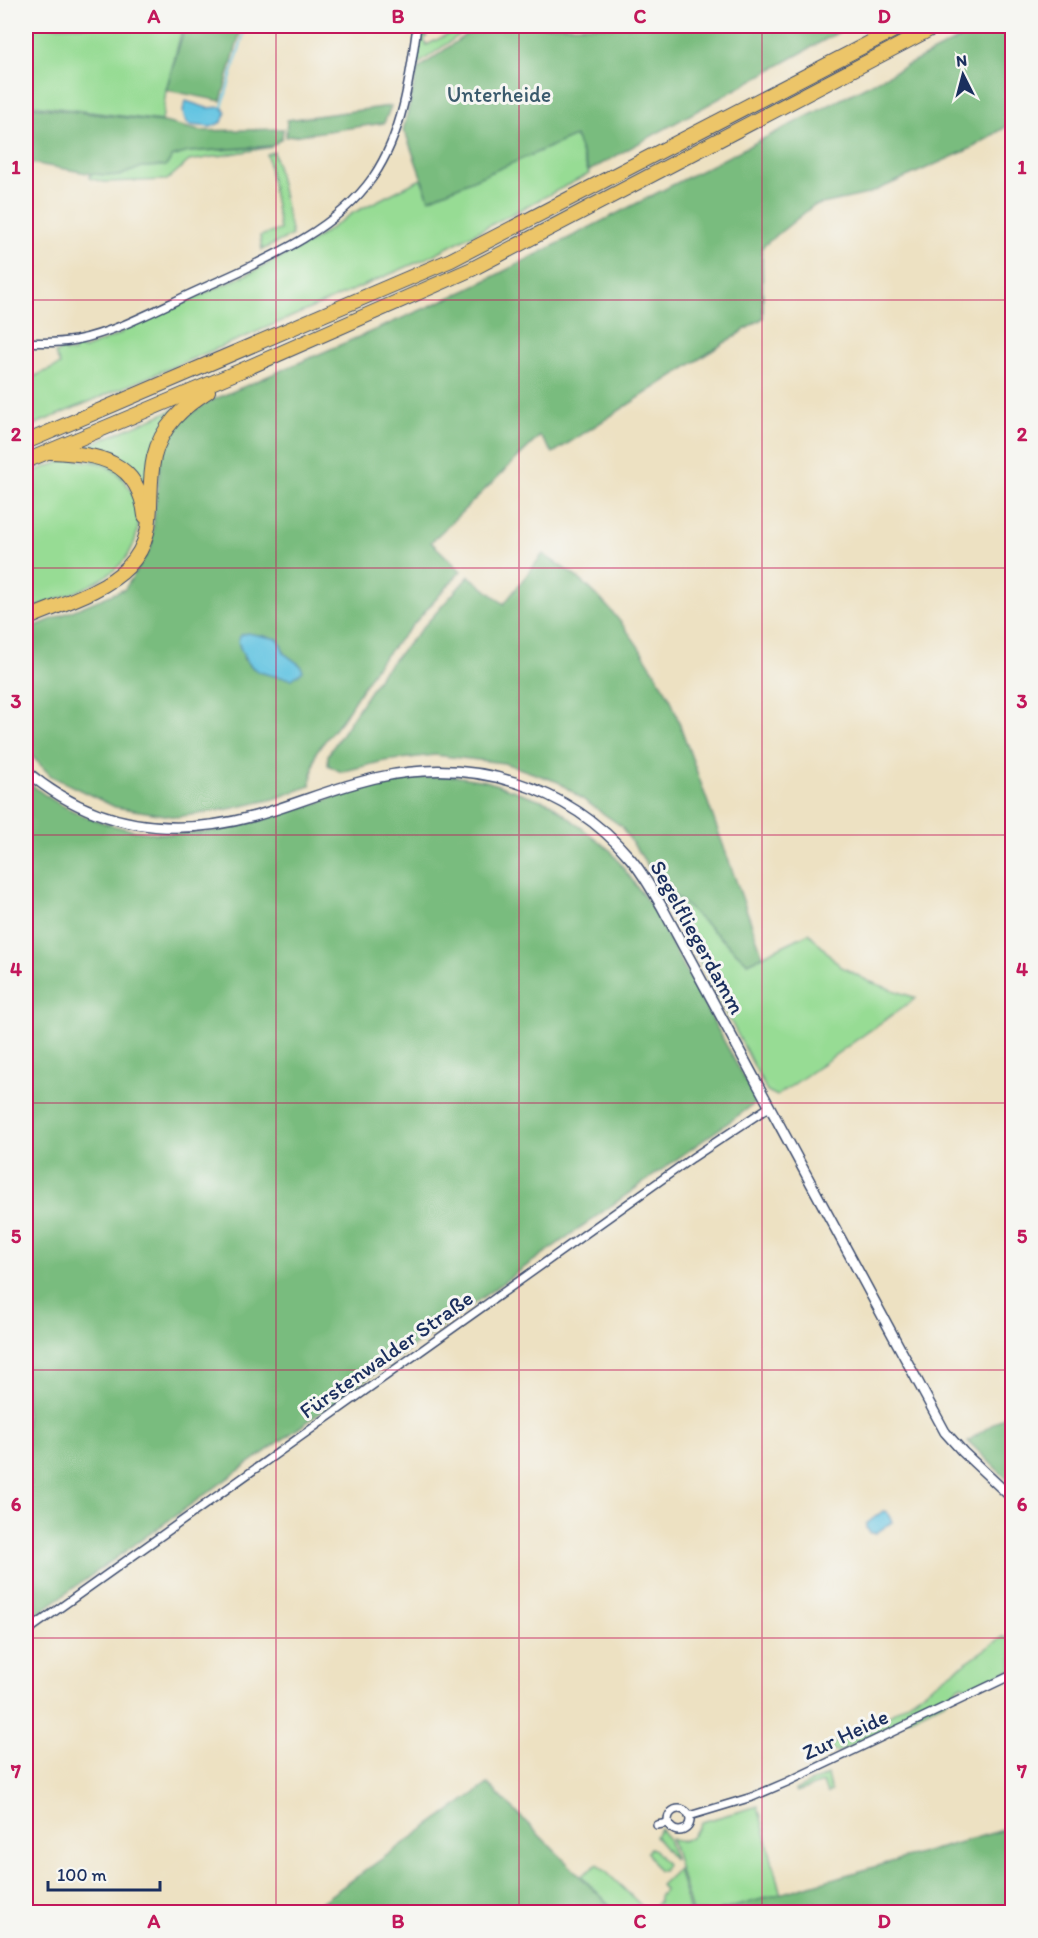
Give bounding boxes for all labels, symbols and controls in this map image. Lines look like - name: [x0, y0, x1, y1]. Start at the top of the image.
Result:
- text: A: [147, 4, 161, 28]
- text: B: [392, 4, 405, 28]
- text: C: [634, 4, 647, 28]
- text: D: [877, 4, 891, 28]
- north arrow: [933, 45, 993, 105]
- text: N: [955, 51, 968, 71]
- park label: Unterheide: [447, 81, 551, 108]
- text: 1: [11, 155, 21, 179]
- text: 1: [1017, 155, 1027, 179]
- text: 2: [11, 422, 22, 446]
- text: 2: [1017, 422, 1028, 446]
- text: 3: [11, 689, 22, 713]
- text: 3: [1017, 689, 1028, 713]
- street label: Segelfliegerdamm: [644, 856, 751, 1019]
- text: 4: [10, 957, 22, 981]
- text: 4: [1016, 957, 1028, 981]
- text: 5: [11, 1224, 22, 1248]
- text: 5: [1017, 1224, 1028, 1248]
- street label: Fürstenwalder Straße: [294, 1284, 478, 1424]
- text: 6: [11, 1492, 22, 1516]
- text: 6: [1017, 1492, 1028, 1516]
- street label: Zur Heide: [798, 1703, 893, 1766]
- text: 7: [10, 1759, 21, 1783]
- text: 7: [1016, 1759, 1027, 1783]
- scale bar: [48, 1854, 160, 1892]
- text: 100 m: [57, 1864, 107, 1886]
- text: A: [147, 1909, 161, 1933]
- text: B: [392, 1909, 405, 1933]
- text: C: [634, 1909, 647, 1933]
- text: D: [877, 1909, 891, 1933]

